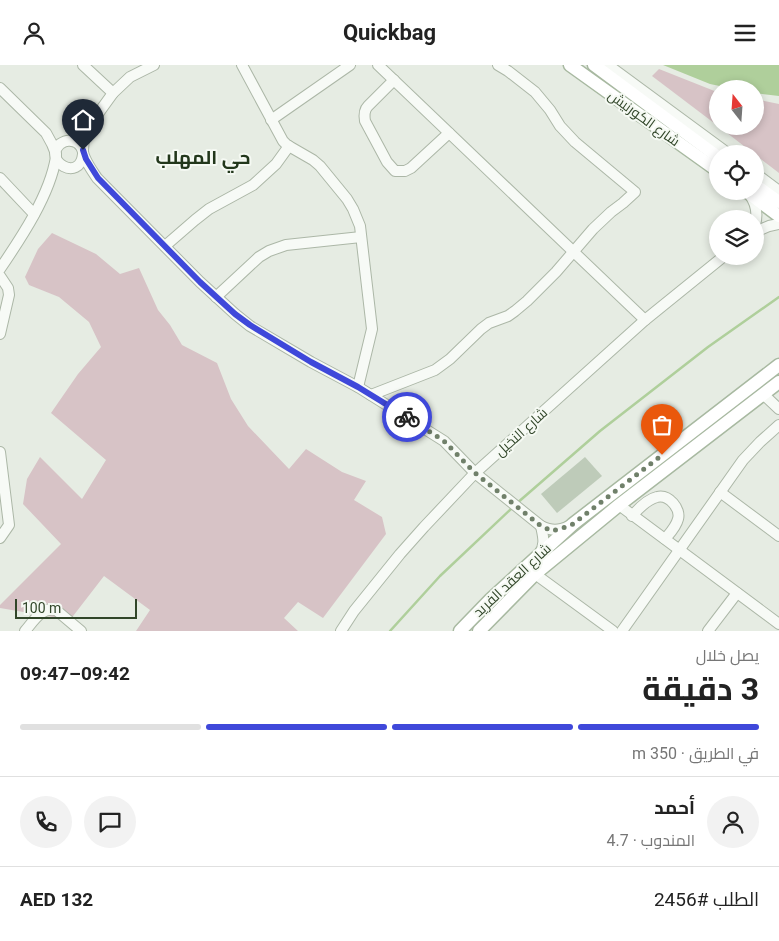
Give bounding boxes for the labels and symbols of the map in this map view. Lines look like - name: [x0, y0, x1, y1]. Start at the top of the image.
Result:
- north arrow: [709, 80, 764, 135]
- street label: شارع الكورنيش: [605, 87, 683, 150]
- pin: [62, 99, 104, 150]
- district label: حي المهلب: [155, 146, 251, 173]
- courier: [382, 392, 432, 442]
- street label: شارع النخيل: [492, 404, 551, 460]
- pin: [641, 404, 683, 455]
- street label: شارع العقد الفريد: [470, 540, 555, 621]
- scale bar: [15, 596, 138, 619]

